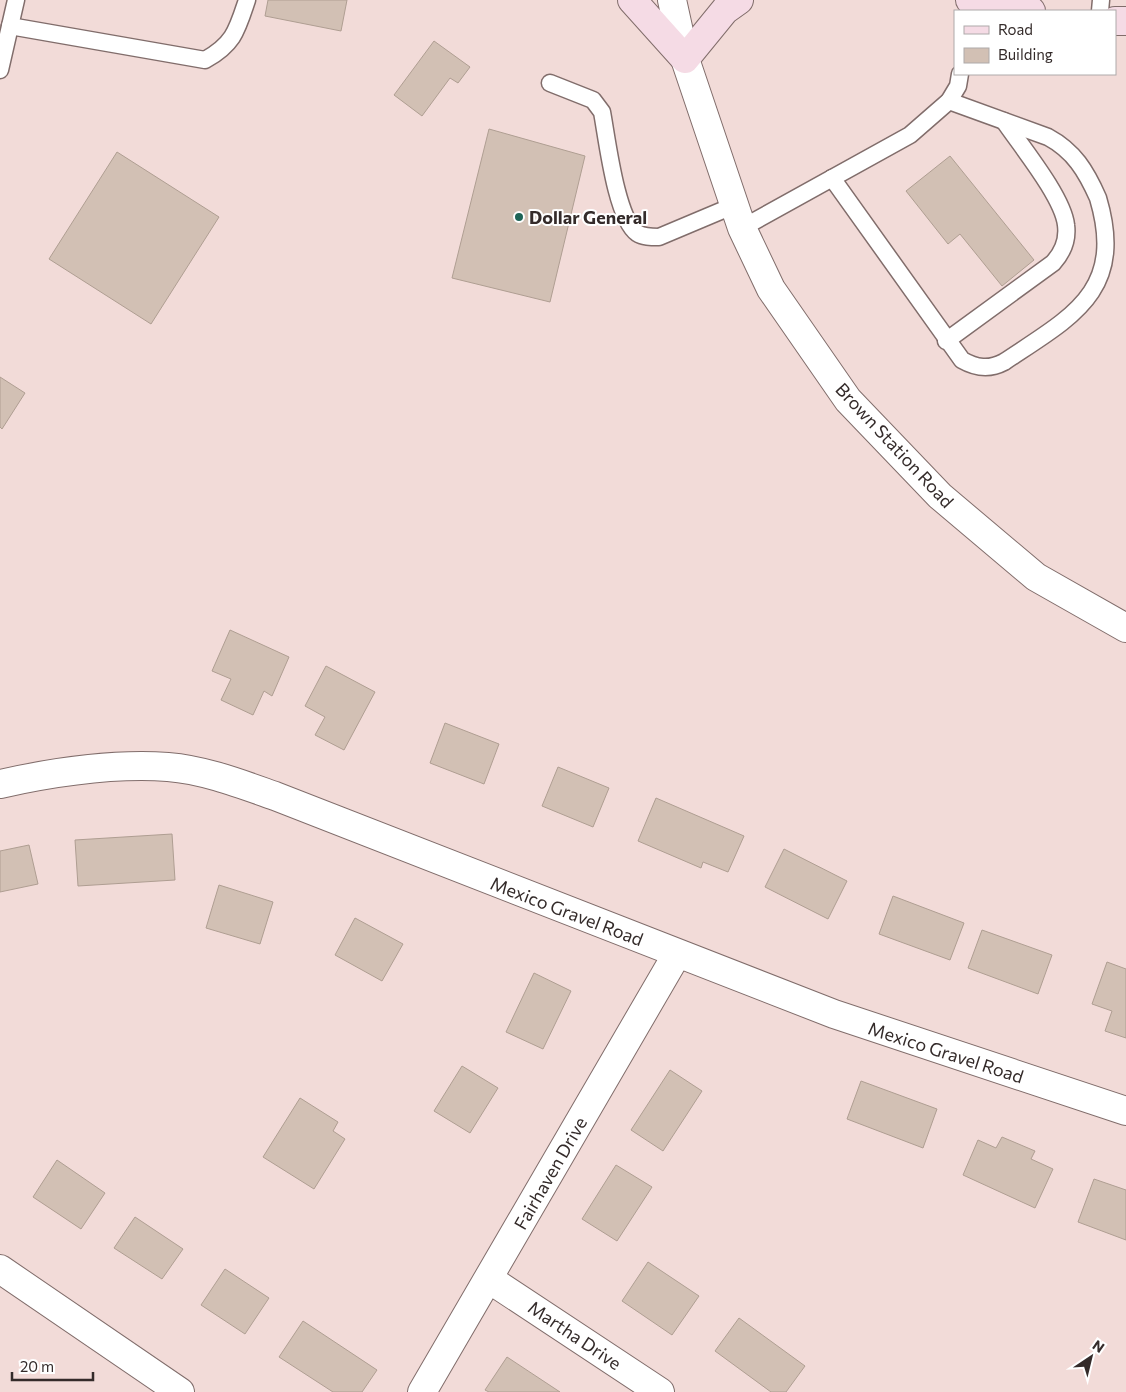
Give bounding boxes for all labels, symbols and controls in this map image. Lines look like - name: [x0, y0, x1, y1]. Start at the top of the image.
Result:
- legend: [954, 10, 1116, 75]
- text: Road: [998, 20, 1033, 38]
- text: Building: [998, 45, 1053, 63]
- place label: Dollar General: [529, 206, 647, 228]
- marker: Dollar General: [513, 211, 525, 223]
- street label: Brown Station Road: [831, 378, 959, 512]
- street label: Mexico Gravel Road: [487, 872, 647, 950]
- street label: Mexico Gravel Road: [866, 1017, 1026, 1087]
- street label: Fairhaven Drive: [509, 1113, 591, 1233]
- street label: Martha Drive: [524, 1296, 626, 1374]
- north arrow: [1066, 1332, 1116, 1382]
- text: N: [1090, 1336, 1108, 1356]
- scale bar: [12, 1350, 94, 1382]
- text: 20 m: [20, 1357, 54, 1375]

